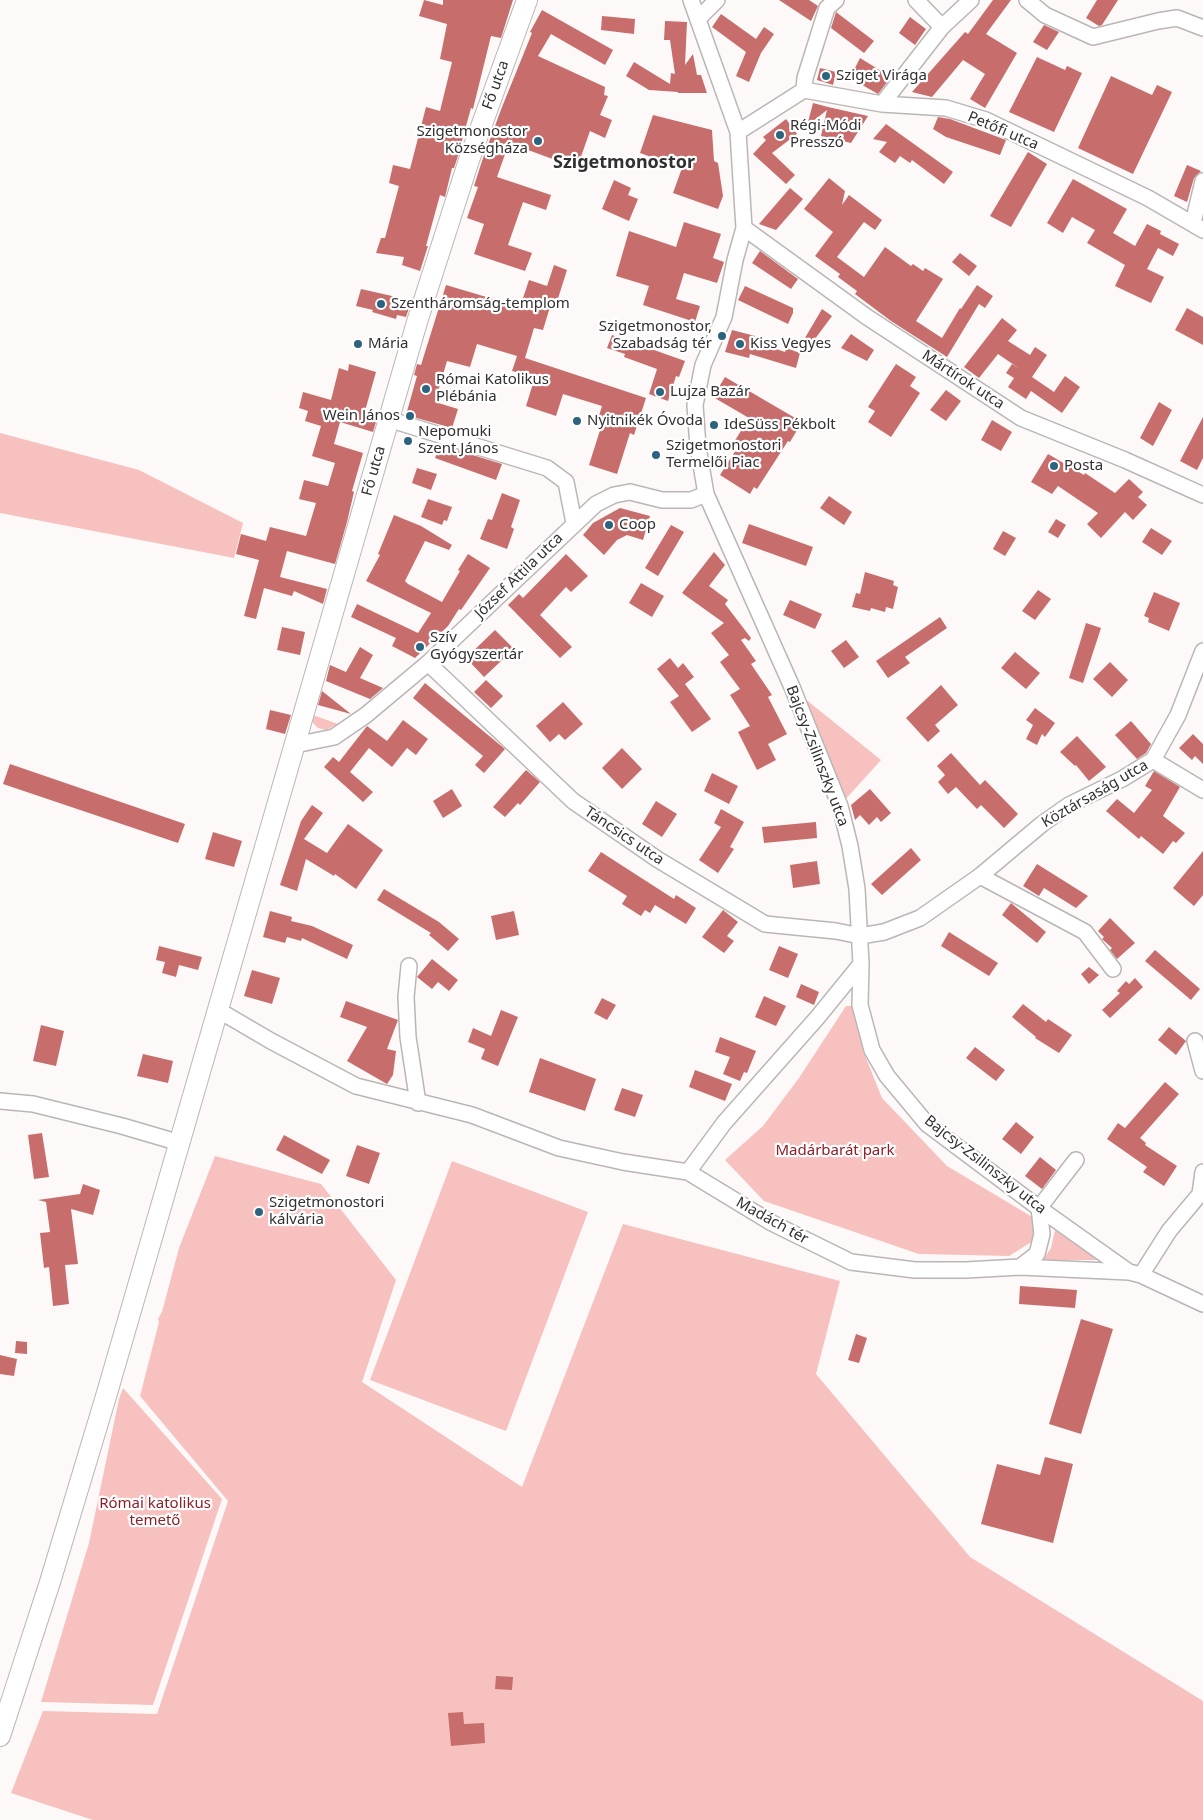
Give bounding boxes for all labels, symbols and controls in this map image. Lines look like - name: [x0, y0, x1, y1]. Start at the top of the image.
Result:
- street label: Fő utca: [479, 58, 513, 112]
- place label: Sziget Virága: [836, 67, 927, 85]
- marker: Sziget Virága: [820, 70, 832, 82]
- street label: Petőfi utca: [965, 108, 1041, 154]
- place label: Régi-Módi Presszó: [790, 117, 861, 152]
- place label: Szigetmonostor Községháza: [416, 123, 528, 158]
- marker: Régi-Módi Presszó: [774, 129, 786, 141]
- marker: Szigetmonostor Községháza: [532, 135, 544, 147]
- district label: Szigetmonostor: [553, 152, 695, 174]
- place label: Szentháromság-templom: [391, 295, 570, 313]
- marker: Szentháromság-templom: [375, 298, 387, 310]
- place label: Szigetmonostor, Szabadság tér: [599, 318, 712, 353]
- marker: Szigetmonostor, Szabadság tér: [716, 330, 728, 342]
- place label: Mária: [368, 335, 408, 353]
- place label: Kiss Vegyes: [750, 335, 831, 353]
- marker: Mária: [352, 338, 364, 350]
- marker: Kiss Vegyes: [734, 338, 746, 350]
- street label: Mártírok utca: [918, 347, 1008, 413]
- place label: Római Katolikus Plébánia: [436, 371, 549, 406]
- marker: Római Katolikus Plébánia: [420, 383, 432, 395]
- place label: Lujza Bazár: [670, 383, 750, 401]
- marker: Lujza Bazár: [654, 386, 666, 398]
- place label: Wein János: [323, 407, 400, 425]
- marker: Wein János: [404, 410, 416, 422]
- place label: Nyitnikék Óvoda: [587, 412, 703, 430]
- marker: Nyitnikék Óvoda: [571, 415, 583, 427]
- place label: IdeSüss Pékbolt: [724, 416, 836, 434]
- marker: IdeSüss Pékbolt: [708, 419, 720, 431]
- place label: Nepomuki Szent János: [418, 423, 498, 458]
- marker: Nepomuki Szent János: [402, 435, 414, 447]
- place label: Szigetmonostori Termelői Piac: [666, 437, 781, 472]
- street label: Fő utca: [358, 444, 390, 498]
- marker: Szigetmonostori Termelői Piac: [650, 449, 662, 461]
- place label: Posta: [1064, 457, 1103, 475]
- marker: Posta: [1048, 460, 1060, 472]
- place label: Coop: [619, 516, 656, 534]
- marker: Coop: [603, 519, 615, 531]
- street label: József Attila utca: [471, 529, 567, 623]
- place label: Szív Gyógyszertár: [430, 629, 523, 664]
- marker: Szív Gyógyszertár: [414, 641, 426, 653]
- street label: Bajcsy-Zsilinszky utca: [782, 683, 852, 829]
- street label: Köztársaság utca: [1039, 756, 1151, 832]
- street label: Táncsics utca: [581, 803, 667, 869]
- street label: Bajcsy-Zsilinszky utca: [921, 1112, 1049, 1218]
- park label: Madárbarát park: [776, 1142, 894, 1160]
- place label: Szigetmonostori kálvária: [269, 1194, 384, 1229]
- street label: Madách tér: [733, 1194, 811, 1248]
- marker: Szigetmonostori kálvária: [253, 1206, 265, 1218]
- park label: Római katolikus temető: [99, 1495, 211, 1530]

